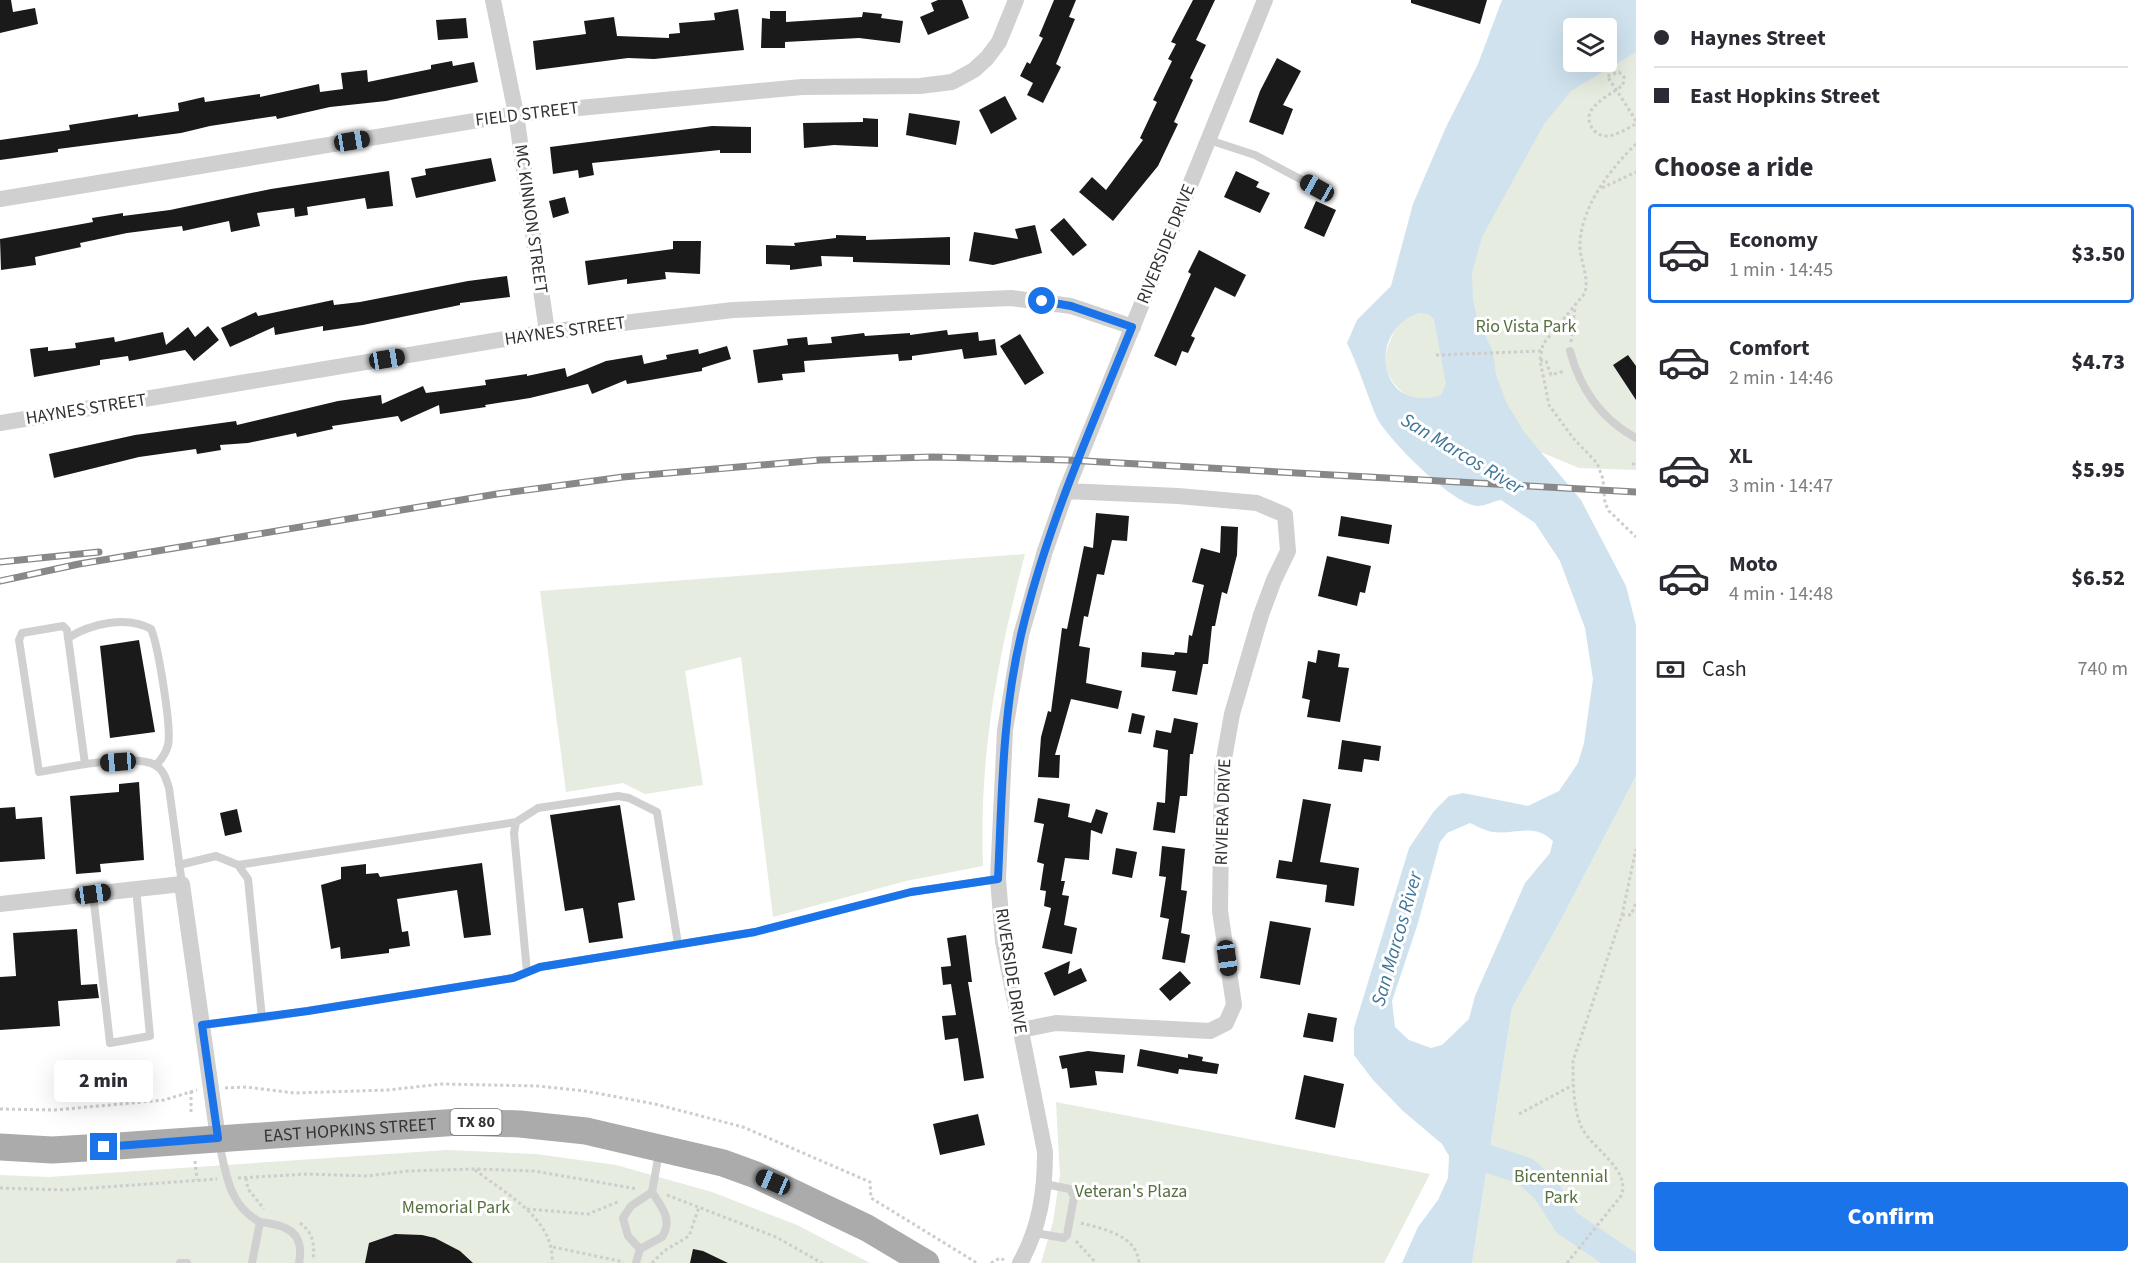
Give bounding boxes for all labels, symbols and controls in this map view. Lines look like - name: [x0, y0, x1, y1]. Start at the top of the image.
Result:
- map controls: [1563, 18, 1617, 72]
- button: layers: [1563, 18, 1617, 72]
- text: Haynes Street: [1690, 22, 1826, 54]
- text: East Hopkins Street: [1690, 80, 1880, 112]
- street label: FIELD STREET: [474, 95, 581, 133]
- car: [333, 129, 371, 153]
- street label: MC KINNON STREET: [508, 143, 554, 296]
- text: Choose a ride: [1654, 148, 1814, 187]
- car: [1297, 171, 1337, 205]
- street label: RIVERSIDE DRIVE: [1131, 180, 1201, 308]
- text: Economy: [1729, 224, 1818, 256]
- icon: car: [1657, 227, 1711, 281]
- text: $3.50: [2071, 238, 2125, 270]
- text: 1 min · 14:45: [1729, 256, 1833, 284]
- route start: [1028, 287, 1055, 314]
- street label: HAYNES STREET: [503, 310, 627, 352]
- park label: Rio Vista Park: [1476, 314, 1577, 339]
- text: Comfort: [1729, 332, 1810, 364]
- icon: car: [1657, 335, 1711, 389]
- text: $4.73: [2071, 346, 2125, 378]
- car: [368, 347, 406, 371]
- text: 2 min · 14:46: [1729, 364, 1833, 392]
- street label: HAYNES STREET: [24, 387, 149, 431]
- water label: San Marcos River: [1395, 406, 1530, 502]
- text: XL: [1729, 440, 1753, 472]
- icon: car: [1657, 443, 1711, 497]
- text: $5.95: [2071, 454, 2125, 486]
- text: 3 min · 14:47: [1729, 472, 1833, 500]
- text: Moto: [1729, 548, 1778, 580]
- icon: car: [1657, 551, 1711, 605]
- text: $6.52: [2071, 562, 2125, 594]
- text: 4 min · 14:48: [1729, 580, 1833, 608]
- icon: cash: [1654, 653, 1687, 686]
- text: Cash: [1702, 653, 1747, 685]
- text: 740 m: [2078, 655, 2128, 683]
- car: [99, 752, 137, 772]
- street label: RIVIERA DRIVE: [1209, 758, 1237, 866]
- water label: San Marcos River: [1364, 867, 1430, 1010]
- car: [74, 883, 112, 905]
- street label: RIVERSIDE DRIVE: [989, 906, 1033, 1036]
- car: [1216, 939, 1238, 977]
- callout: 2 min: [54, 1060, 154, 1102]
- text: 2 min: [79, 1067, 128, 1095]
- road number: TX 80: [450, 1109, 502, 1135]
- street label: EAST HOPKINS STREET: [263, 1111, 438, 1148]
- route end: [90, 1133, 117, 1160]
- park label: Bicentennial Park: [1514, 1164, 1608, 1210]
- car: [753, 1167, 793, 1197]
- park label: Veteran's Plaza: [1075, 1179, 1187, 1204]
- button: Confirm: [1654, 1182, 2128, 1251]
- park label: Memorial Park: [402, 1195, 510, 1220]

